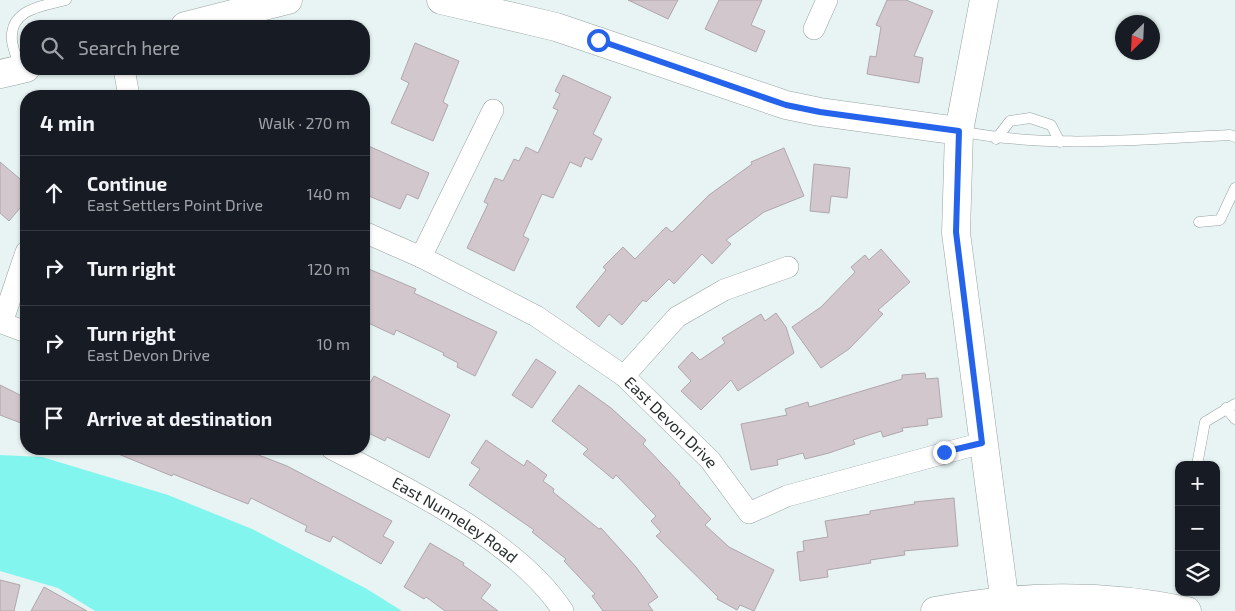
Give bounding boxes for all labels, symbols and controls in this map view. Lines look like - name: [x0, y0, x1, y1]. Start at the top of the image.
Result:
- north arrow: [1115, 15, 1160, 60]
- search box: [20, 20, 370, 75]
- route start: [587, 29, 610, 52]
- icon: search: [38, 34, 66, 62]
- text: Search here: [78, 36, 180, 59]
- text: 4 min: [40, 110, 95, 135]
- text: Walk · 270 m: [258, 113, 350, 132]
- text: Continue: [87, 172, 167, 195]
- icon: ahead: [40, 179, 68, 207]
- text: 140 m: [307, 184, 350, 203]
- text: East Settlers Point Drive: [87, 195, 263, 214]
- icon: right: [40, 254, 68, 282]
- text: Turn right: [87, 257, 175, 280]
- text: 120 m: [307, 259, 350, 278]
- text: Turn right: [87, 322, 175, 345]
- icon: right: [40, 329, 68, 357]
- text: 10 m: [316, 334, 350, 353]
- text: East Devon Drive: [87, 345, 210, 364]
- street label: East Devon Drive: [621, 372, 722, 471]
- icon: arrive: [40, 404, 68, 432]
- text: Arrive at destination: [87, 407, 272, 430]
- route end: [933, 441, 956, 464]
- map controls: [1175, 461, 1220, 596]
- button: +: [1175, 461, 1220, 506]
- street label: East Nunneley Road: [389, 472, 522, 566]
- button: −: [1175, 506, 1220, 551]
- button: layers: [1175, 551, 1220, 596]

